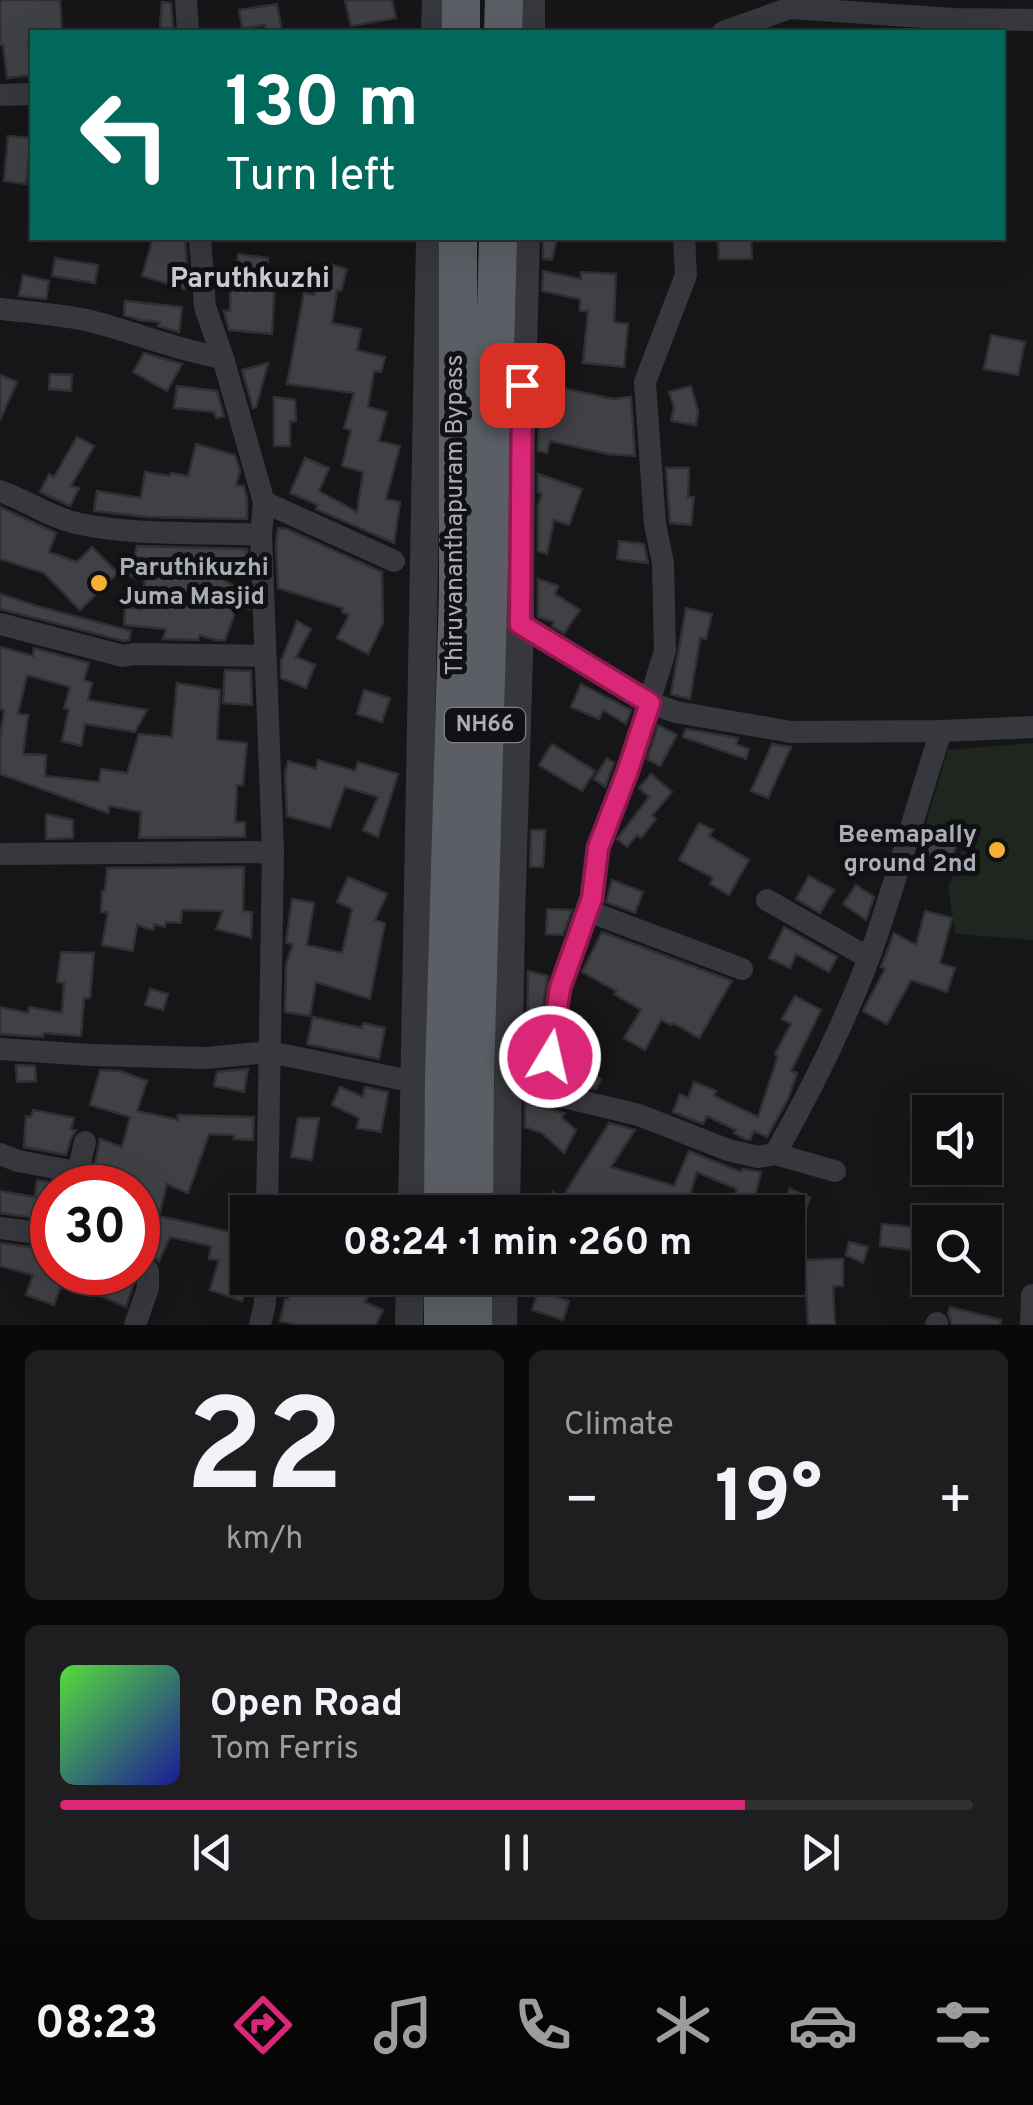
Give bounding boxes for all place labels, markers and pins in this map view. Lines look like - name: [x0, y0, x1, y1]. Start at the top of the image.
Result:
- pin: [480, 343, 565, 428]
- place label: Paruthikuzhi Juma Masjid: [119, 553, 269, 614]
- marker: Paruthikuzhi Juma Masjid: [88, 572, 110, 594]
- place label: Beemapally ground 2nd: [838, 820, 977, 881]
- marker: Beemapally ground 2nd: [986, 839, 1008, 861]

